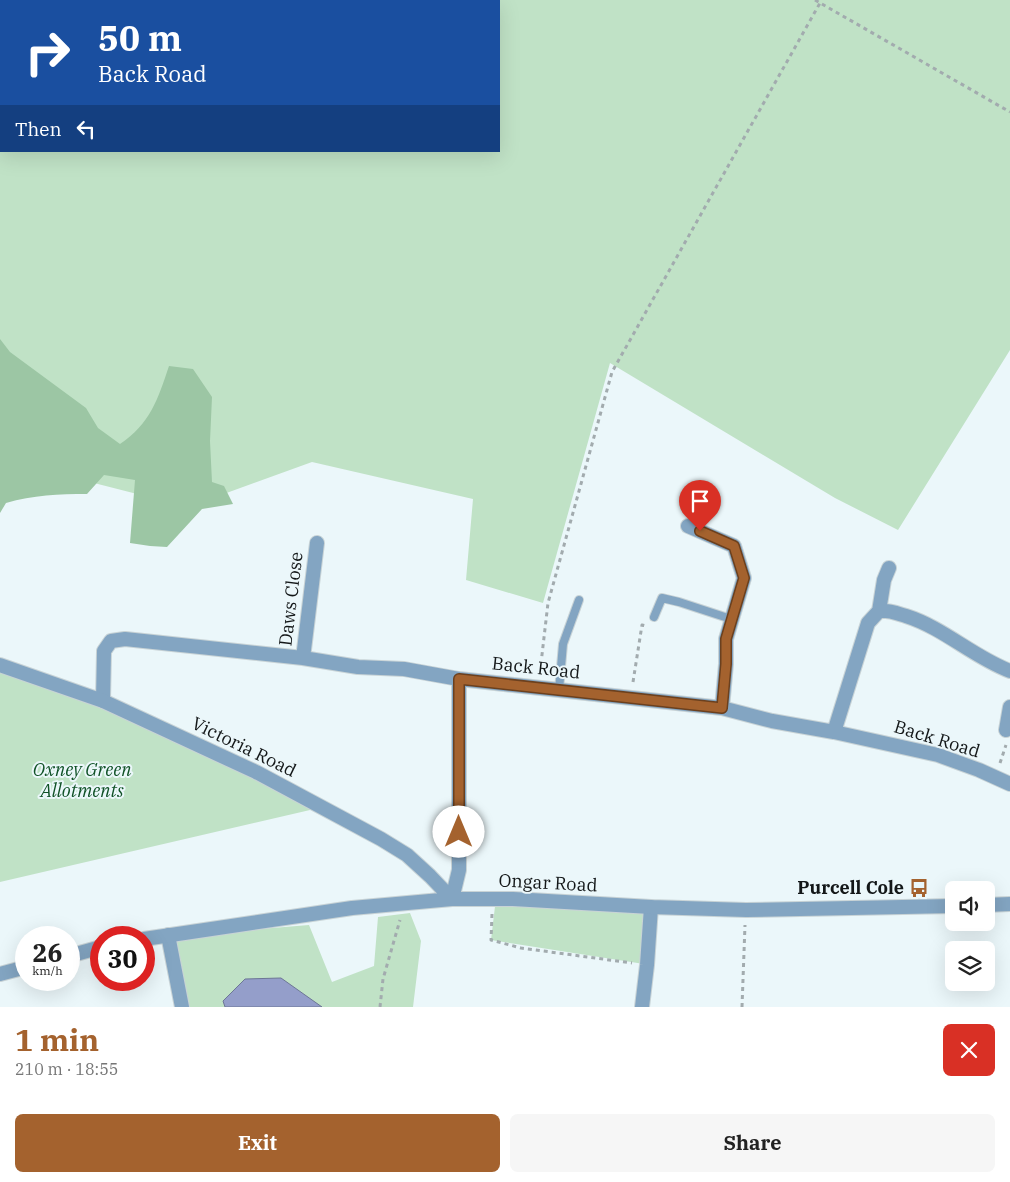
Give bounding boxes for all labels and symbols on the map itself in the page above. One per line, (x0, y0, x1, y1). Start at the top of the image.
pin (679, 480, 721, 531)
street label: Daws Close (273, 550, 308, 647)
street label: Back Road (491, 651, 581, 684)
street label: Victoria Road (188, 711, 300, 782)
street label: Back Road (891, 715, 983, 763)
park label: Oxney Green Allotments (33, 758, 132, 802)
position arrow (432, 805, 484, 857)
street label: Ongar Road (498, 868, 598, 897)
place label: Purcell Cole (797, 876, 904, 899)
bus stop icon: Purcell Cole (908, 877, 930, 899)
speed limit sign: 30 (90, 926, 155, 991)

